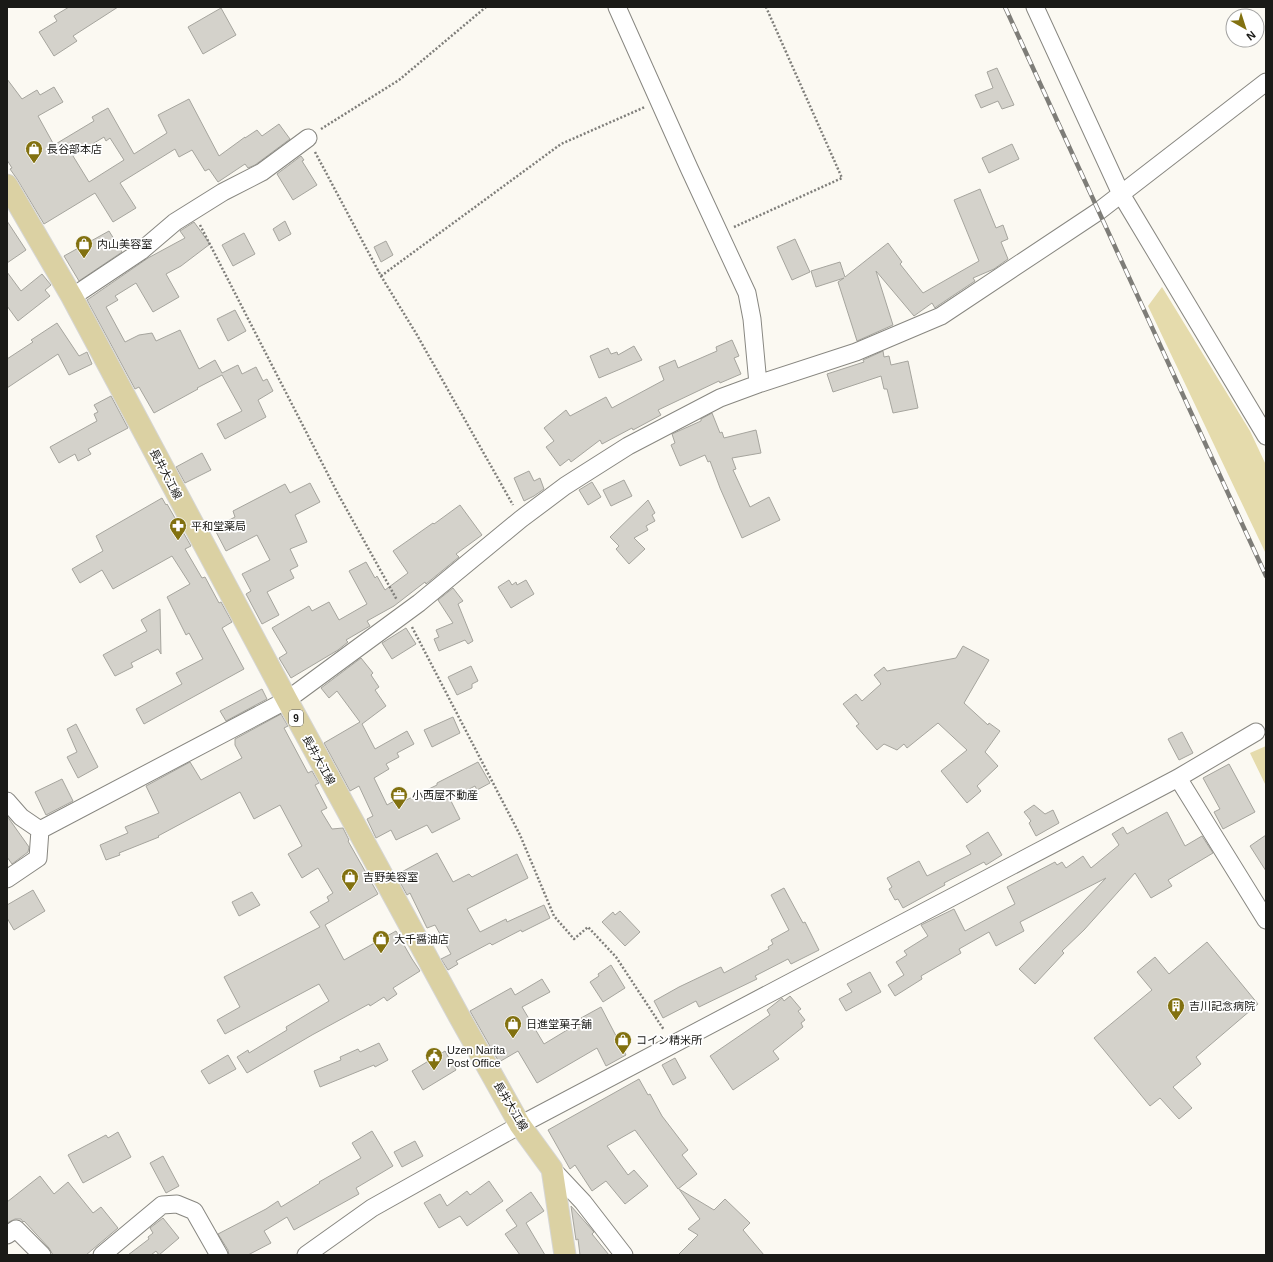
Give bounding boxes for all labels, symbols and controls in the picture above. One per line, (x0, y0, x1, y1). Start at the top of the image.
north arrow (1225, 8, 1265, 48)
text: N (1244, 29, 1258, 43)
shop icon: 長谷部本店 (24, 139, 44, 164)
place label: 長谷部本店 (47, 143, 102, 155)
shop icon: 内山美容室 (74, 234, 94, 259)
place label: 内山美容室 (97, 238, 152, 250)
street label: 長井大江線 (148, 447, 184, 501)
pharmacy icon: 平和堂薬局 (168, 516, 188, 541)
place label: 平和堂薬局 (191, 520, 246, 532)
road number: 9 (289, 710, 303, 726)
street label: 長井大江線 (300, 733, 338, 787)
office icon: 小西屋不動産 (389, 785, 409, 810)
place label: 小西屋不動産 (412, 789, 478, 801)
shop icon: 吉野美容室 (340, 867, 360, 892)
place label: 吉野美容室 (363, 871, 418, 883)
shop icon: 大千醤油店 (371, 929, 391, 954)
place label: 大千醤油店 (394, 933, 449, 945)
building icon: 吉川記念病院 (1166, 996, 1186, 1021)
place label: 吉川記念病院 (1189, 1000, 1255, 1012)
shop icon: 日進堂菓子舗 (503, 1014, 523, 1039)
place label: 日進堂菓子舗 (526, 1018, 592, 1030)
shop icon: コイン精米所 (613, 1030, 633, 1055)
place label: コイン精米所 (636, 1034, 703, 1046)
place label: Uzen Narita Post Office (447, 1044, 506, 1069)
public building icon: Uzen Narita Post Office (424, 1046, 444, 1071)
street label: 長井大江線 (492, 1079, 530, 1133)

